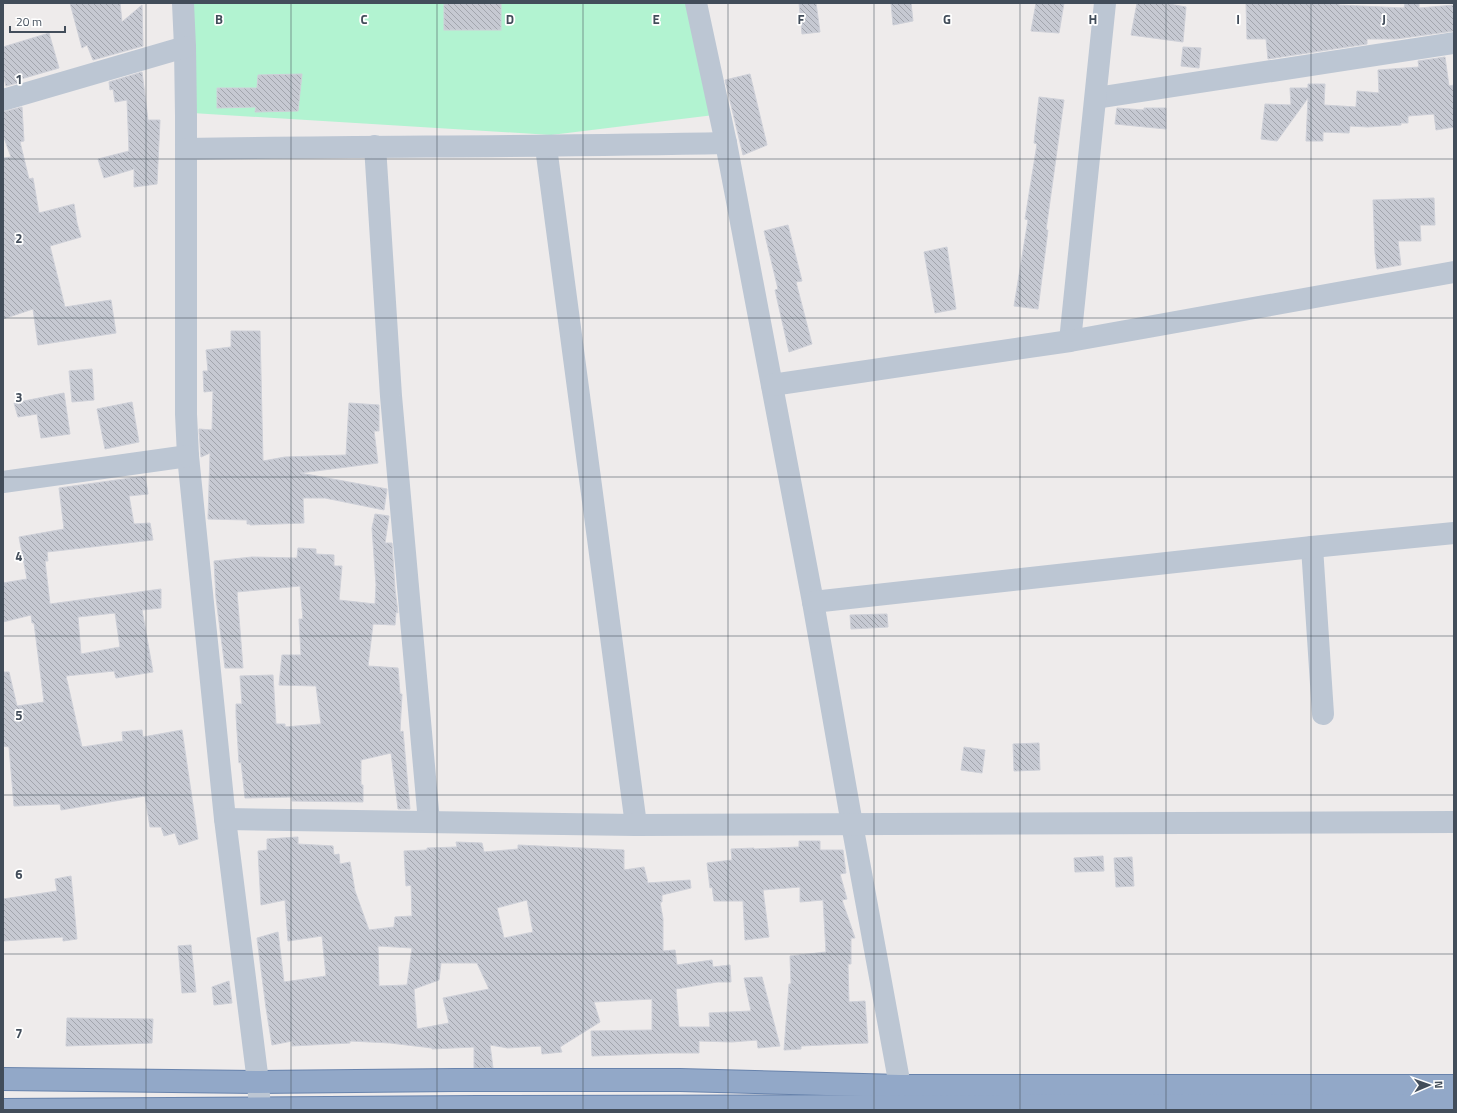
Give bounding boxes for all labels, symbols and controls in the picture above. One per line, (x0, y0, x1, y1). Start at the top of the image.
scale bar (10, 8, 65, 34)
text: B (215, 9, 223, 29)
text: C (360, 9, 368, 29)
text: D (506, 9, 514, 29)
text: E (652, 9, 660, 29)
text: F (798, 9, 805, 29)
text: G (943, 9, 951, 29)
text: H (1089, 9, 1097, 29)
text: I (1236, 9, 1240, 29)
text: J (1382, 9, 1386, 29)
text: 20 m (16, 12, 42, 31)
text: 1 (15, 69, 23, 89)
text: 2 (15, 228, 23, 248)
text: 3 (15, 387, 23, 407)
text: 4 (15, 546, 23, 566)
text: 5 (15, 705, 23, 725)
text: 6 (15, 864, 23, 884)
text: 7 (15, 1023, 23, 1043)
north arrow (1409, 1065, 1449, 1105)
text: N (1431, 1081, 1447, 1089)

